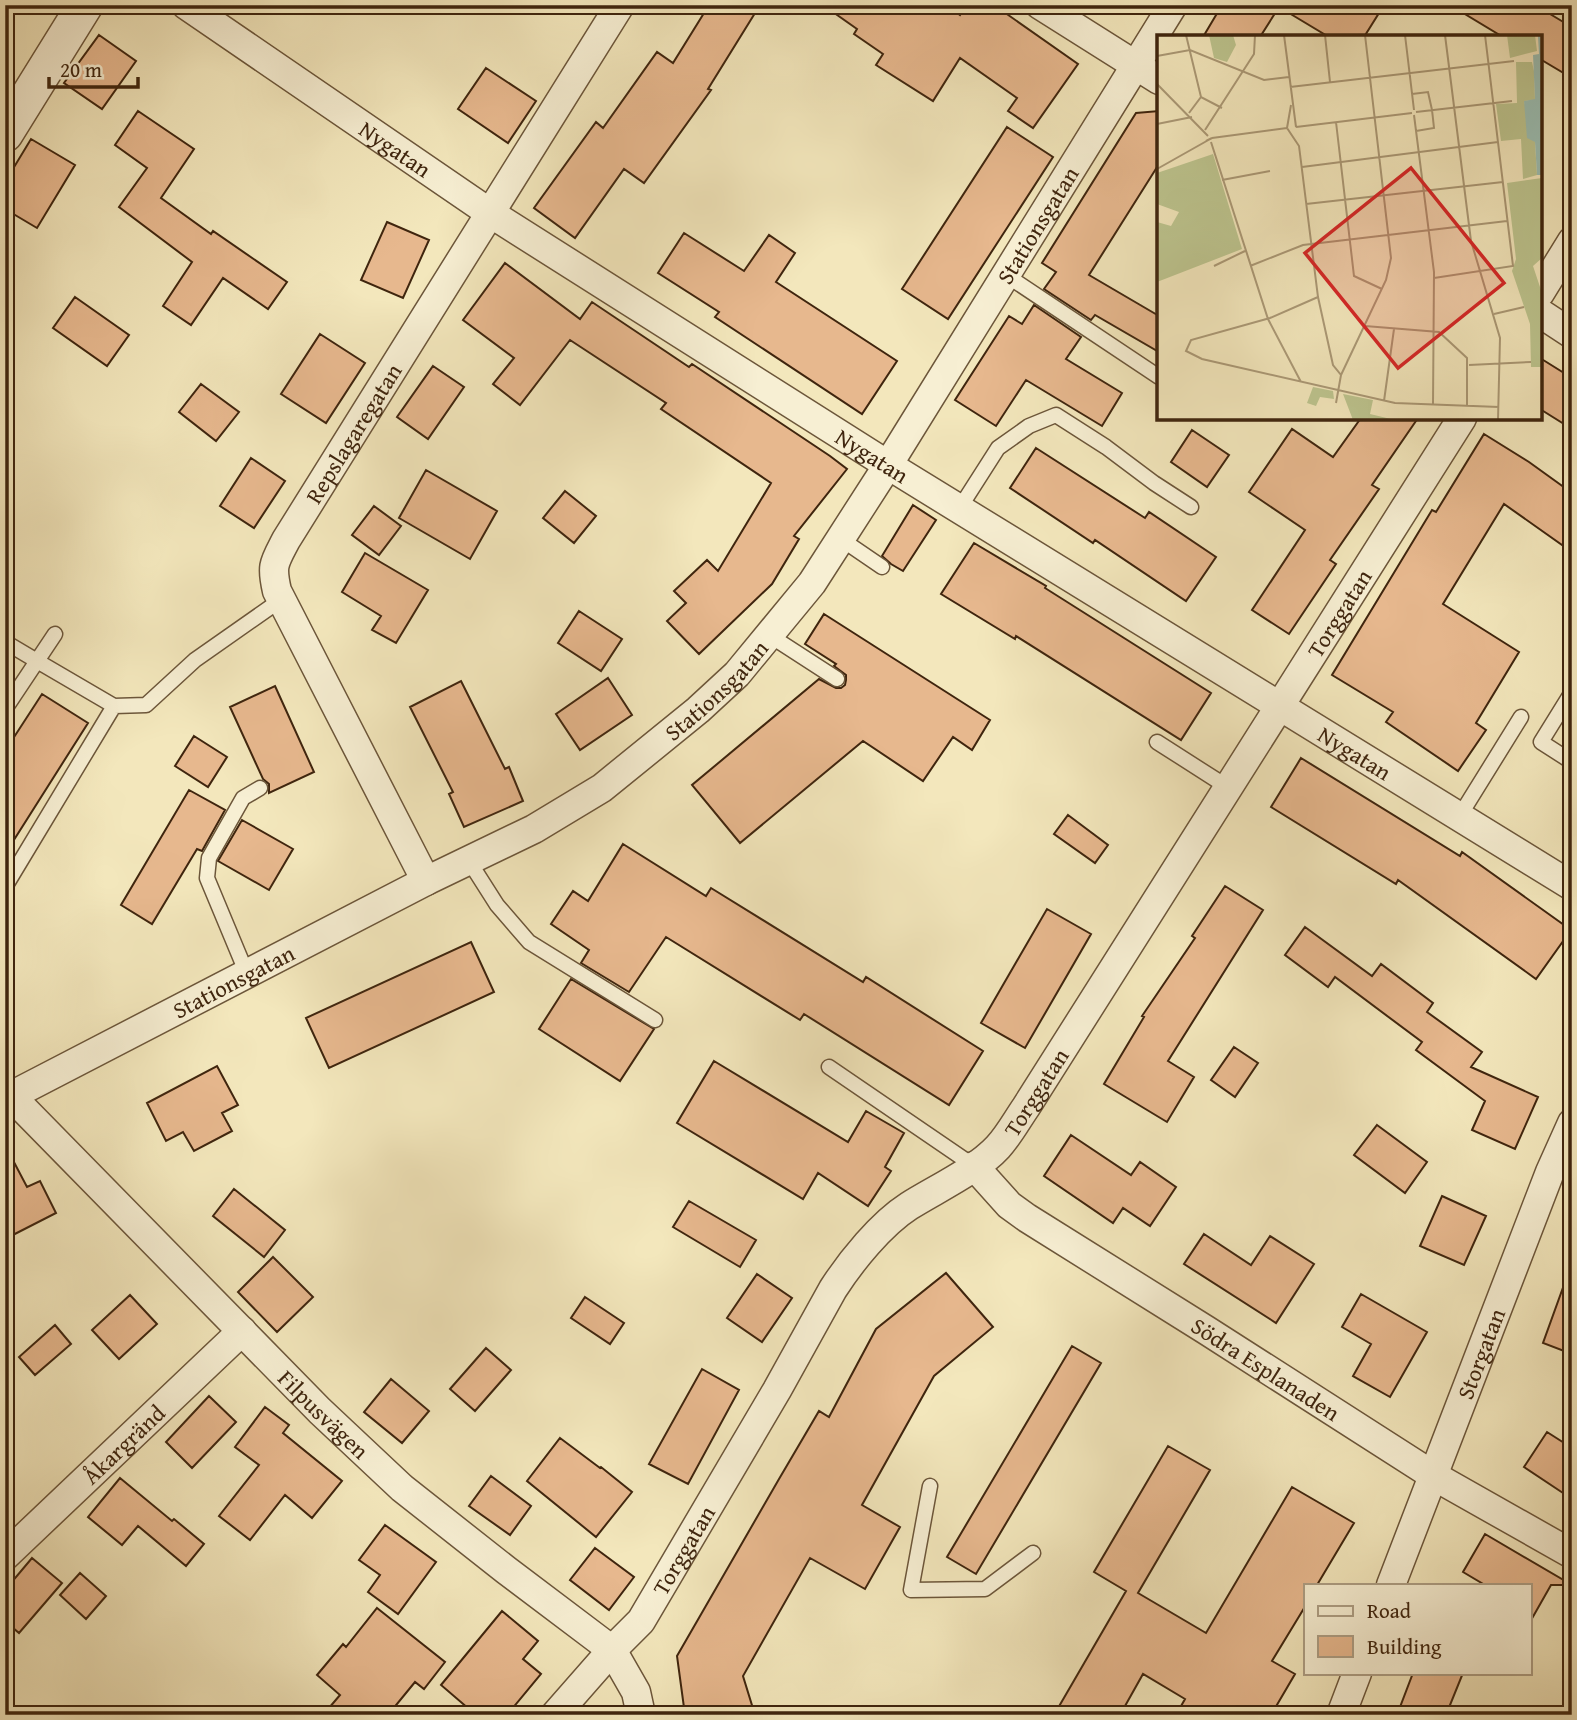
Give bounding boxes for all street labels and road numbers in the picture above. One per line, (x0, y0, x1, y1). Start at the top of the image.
street label: Nygatan (353, 112, 438, 185)
street label: Stationsgatan (988, 160, 1086, 290)
street label: Repslagaregatan (297, 357, 409, 509)
street label: Nygatan (829, 420, 915, 491)
street label: Torggatan (1298, 562, 1379, 663)
street label: Stationsgatan (657, 632, 775, 748)
street label: Nygatan (1312, 717, 1398, 788)
street label: Stationsgatan (167, 936, 300, 1026)
street label: Torggatan (995, 1041, 1076, 1143)
street label: Storgatan (1448, 1303, 1513, 1404)
street label: Södra Esplanaden (1185, 1308, 1347, 1428)
street label: Filpusvägen (271, 1362, 377, 1466)
street label: Åkargränd (74, 1396, 172, 1491)
street label: Torggatan (644, 1499, 722, 1601)

